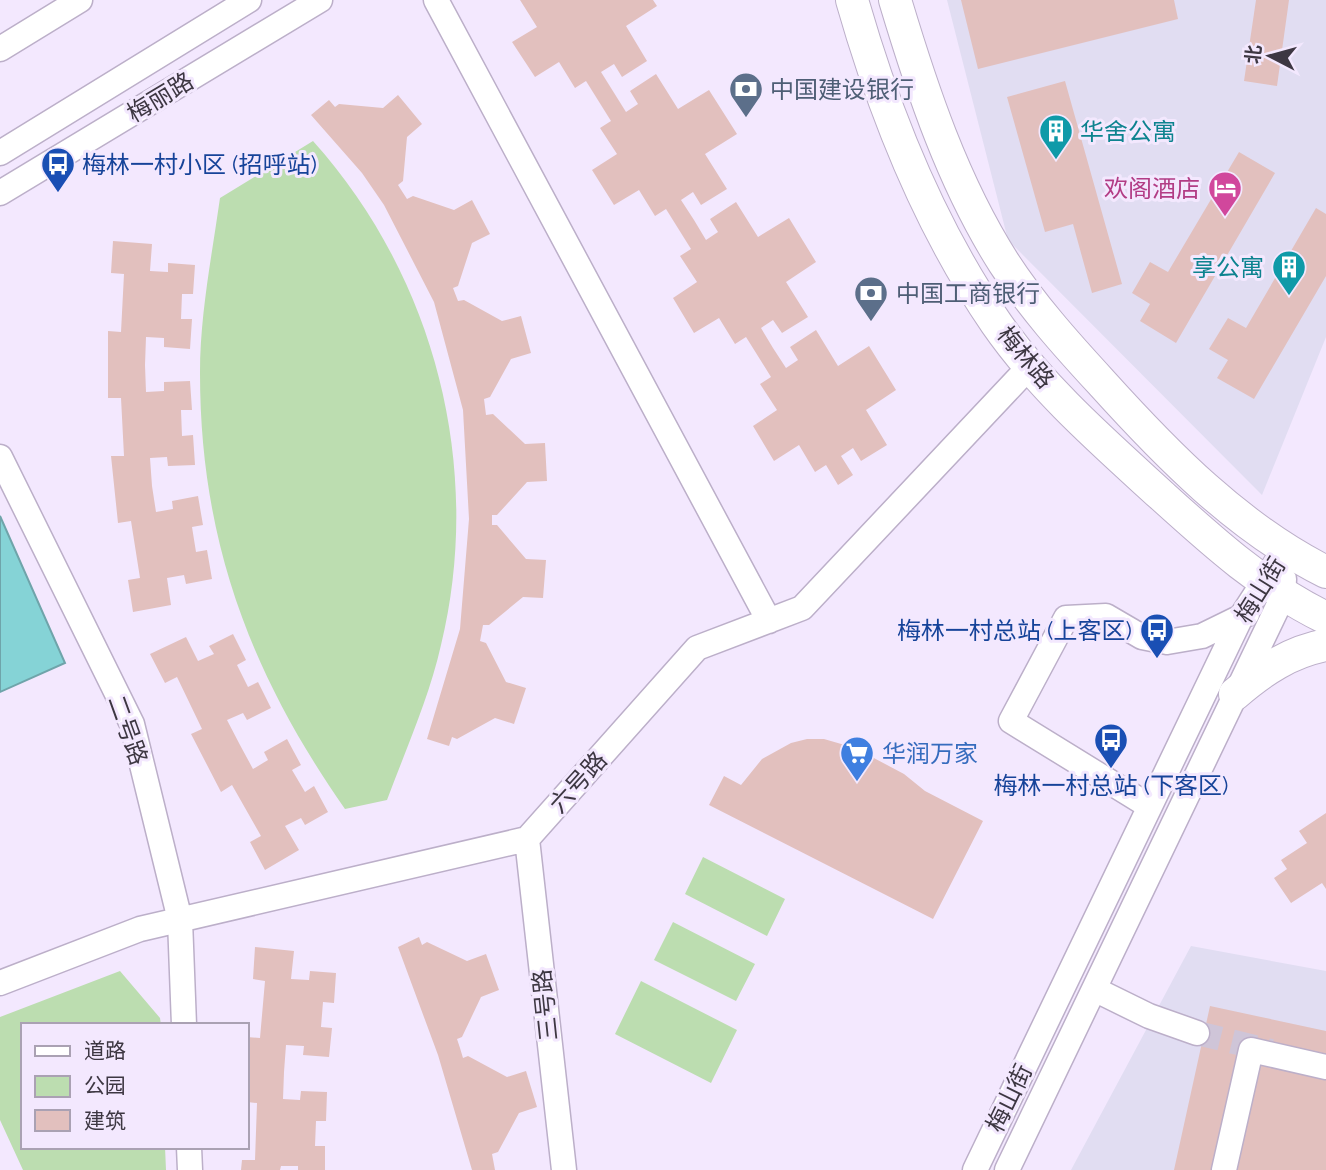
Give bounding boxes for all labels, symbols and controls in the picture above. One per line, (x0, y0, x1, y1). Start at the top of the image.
north arrow (1235, 21, 1305, 91)
text: 北 (1241, 44, 1265, 65)
street label: 梅丽路 (122, 66, 198, 128)
bank icon: 中国建设银行 (727, 70, 765, 119)
place label: 中国建设银行 (770, 75, 914, 104)
building icon: 华舍公寓 (1037, 112, 1075, 161)
place label: 华舍公寓 (1080, 117, 1176, 146)
bus stop icon: 梅林一村小区 (招呼站) (39, 145, 77, 194)
place label: 梅林一村小区 (招呼站) (82, 150, 317, 179)
hotel icon: 欢阁酒店 (1206, 169, 1244, 218)
place label: 欢阁酒店 (1104, 174, 1200, 203)
building icon: 享公寓 (1270, 248, 1308, 297)
place label: 享公寓 (1192, 253, 1264, 282)
bank icon: 中国工商银行 (852, 274, 890, 323)
place label: 中国工商银行 (896, 279, 1040, 308)
street label: 梅林路 (992, 320, 1060, 394)
street label: 梅山街 (1229, 552, 1291, 628)
bus stop icon: 梅林一村总站 (上客区) (1138, 611, 1176, 660)
place label: 梅林一村总站 (上客区) (897, 616, 1132, 645)
street label: 二号路 (102, 691, 154, 769)
bus stop icon: 梅林一村总站 (下客区) (1092, 721, 1130, 770)
supermarket icon: 华润万家 (838, 734, 876, 783)
place label: 华润万家 (882, 739, 978, 768)
street label: 六号路 (543, 746, 613, 818)
place label: 梅林一村总站 (下客区) (993, 771, 1229, 800)
street label: 三号路 (527, 968, 563, 1042)
legend (21, 1023, 248, 1149)
text: 道路 (84, 1038, 126, 1063)
street label: 梅山街 (980, 1059, 1038, 1137)
text: 公园 (84, 1073, 126, 1098)
text: 建筑 (84, 1108, 126, 1133)

